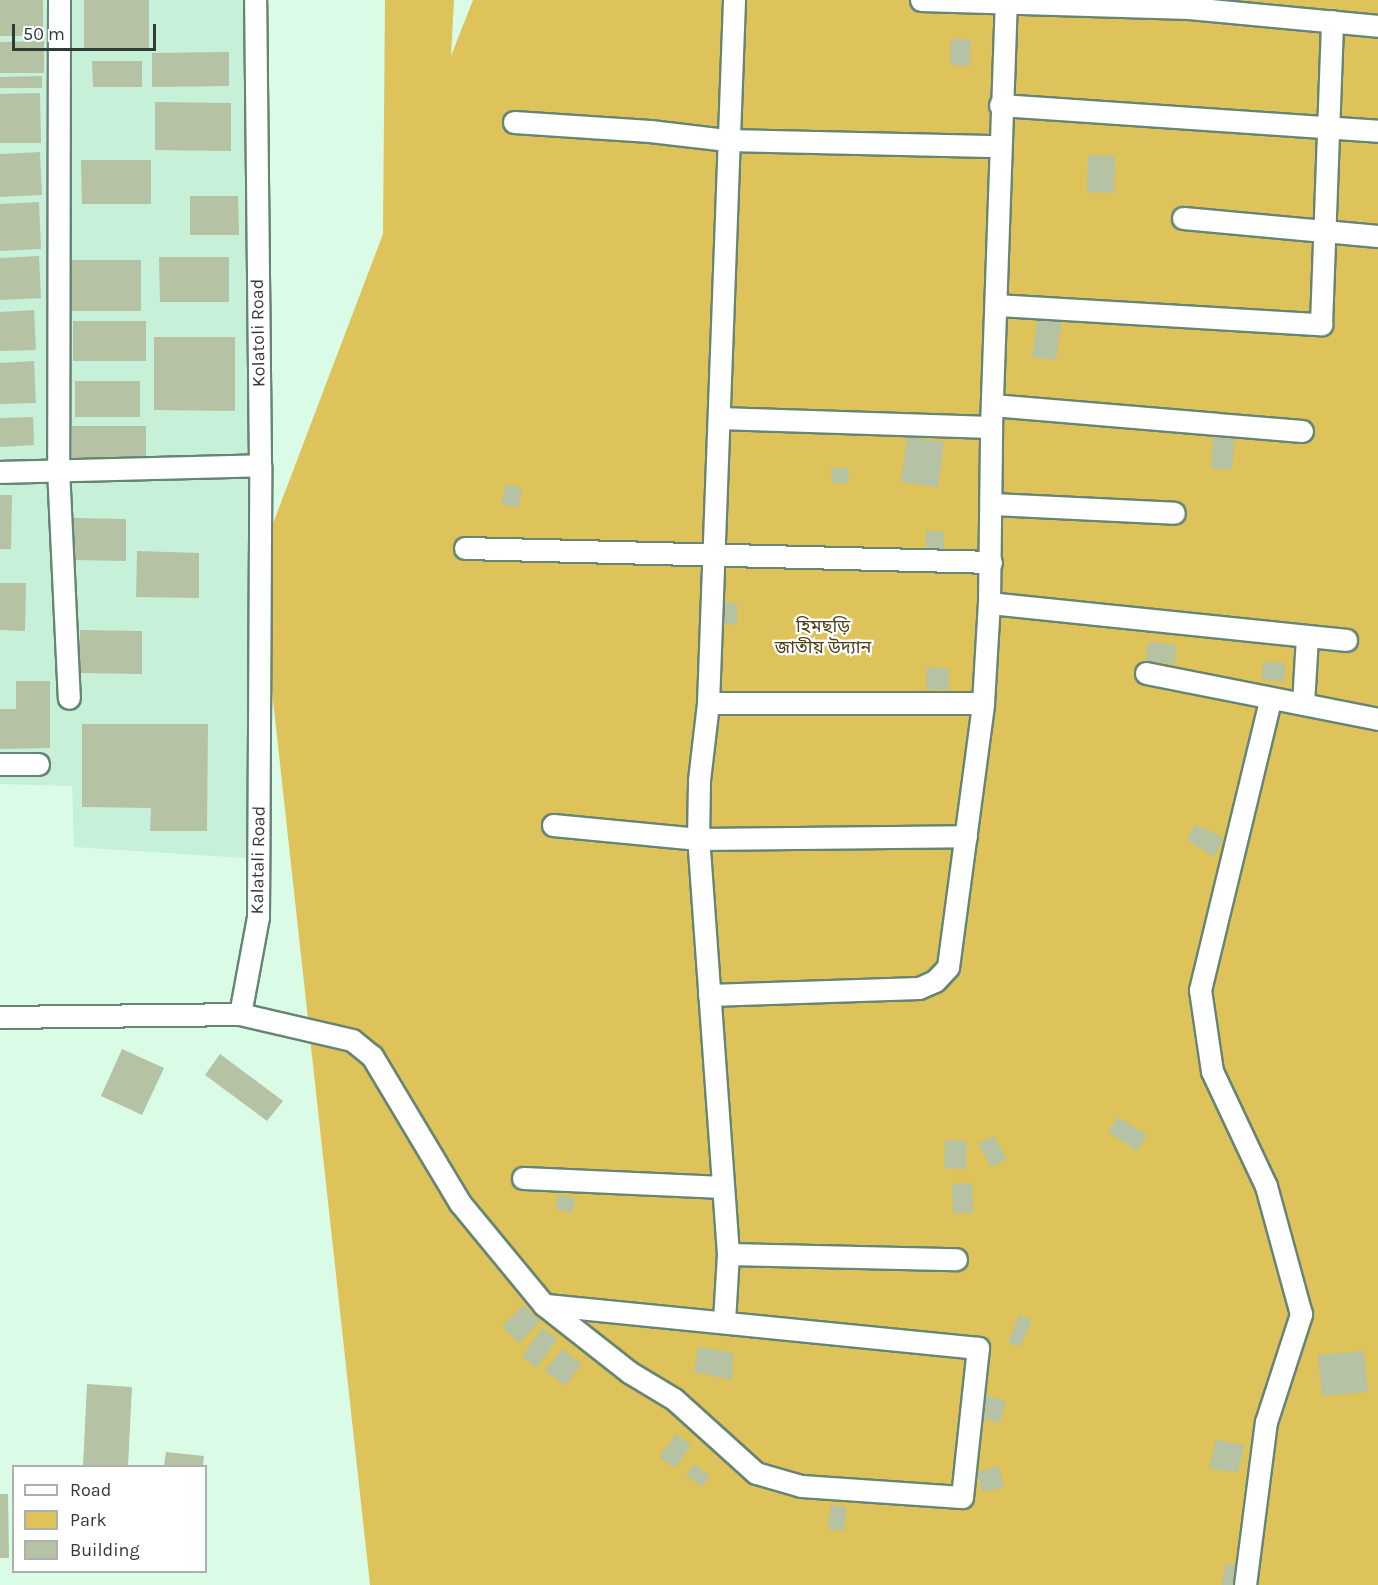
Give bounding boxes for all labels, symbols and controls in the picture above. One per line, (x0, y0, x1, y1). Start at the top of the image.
scale bar (15, 12, 159, 50)
text: 50 m (23, 23, 65, 45)
street label: Kolatoli Road (246, 279, 270, 387)
park label: হিমছড়ি জাতীয় উদ্যান (775, 616, 871, 658)
street label: Kalatali Road (246, 806, 270, 914)
legend (12, 1465, 207, 1573)
text: Road (70, 1479, 111, 1501)
text: Park (70, 1509, 107, 1531)
text: Building (70, 1539, 140, 1561)

